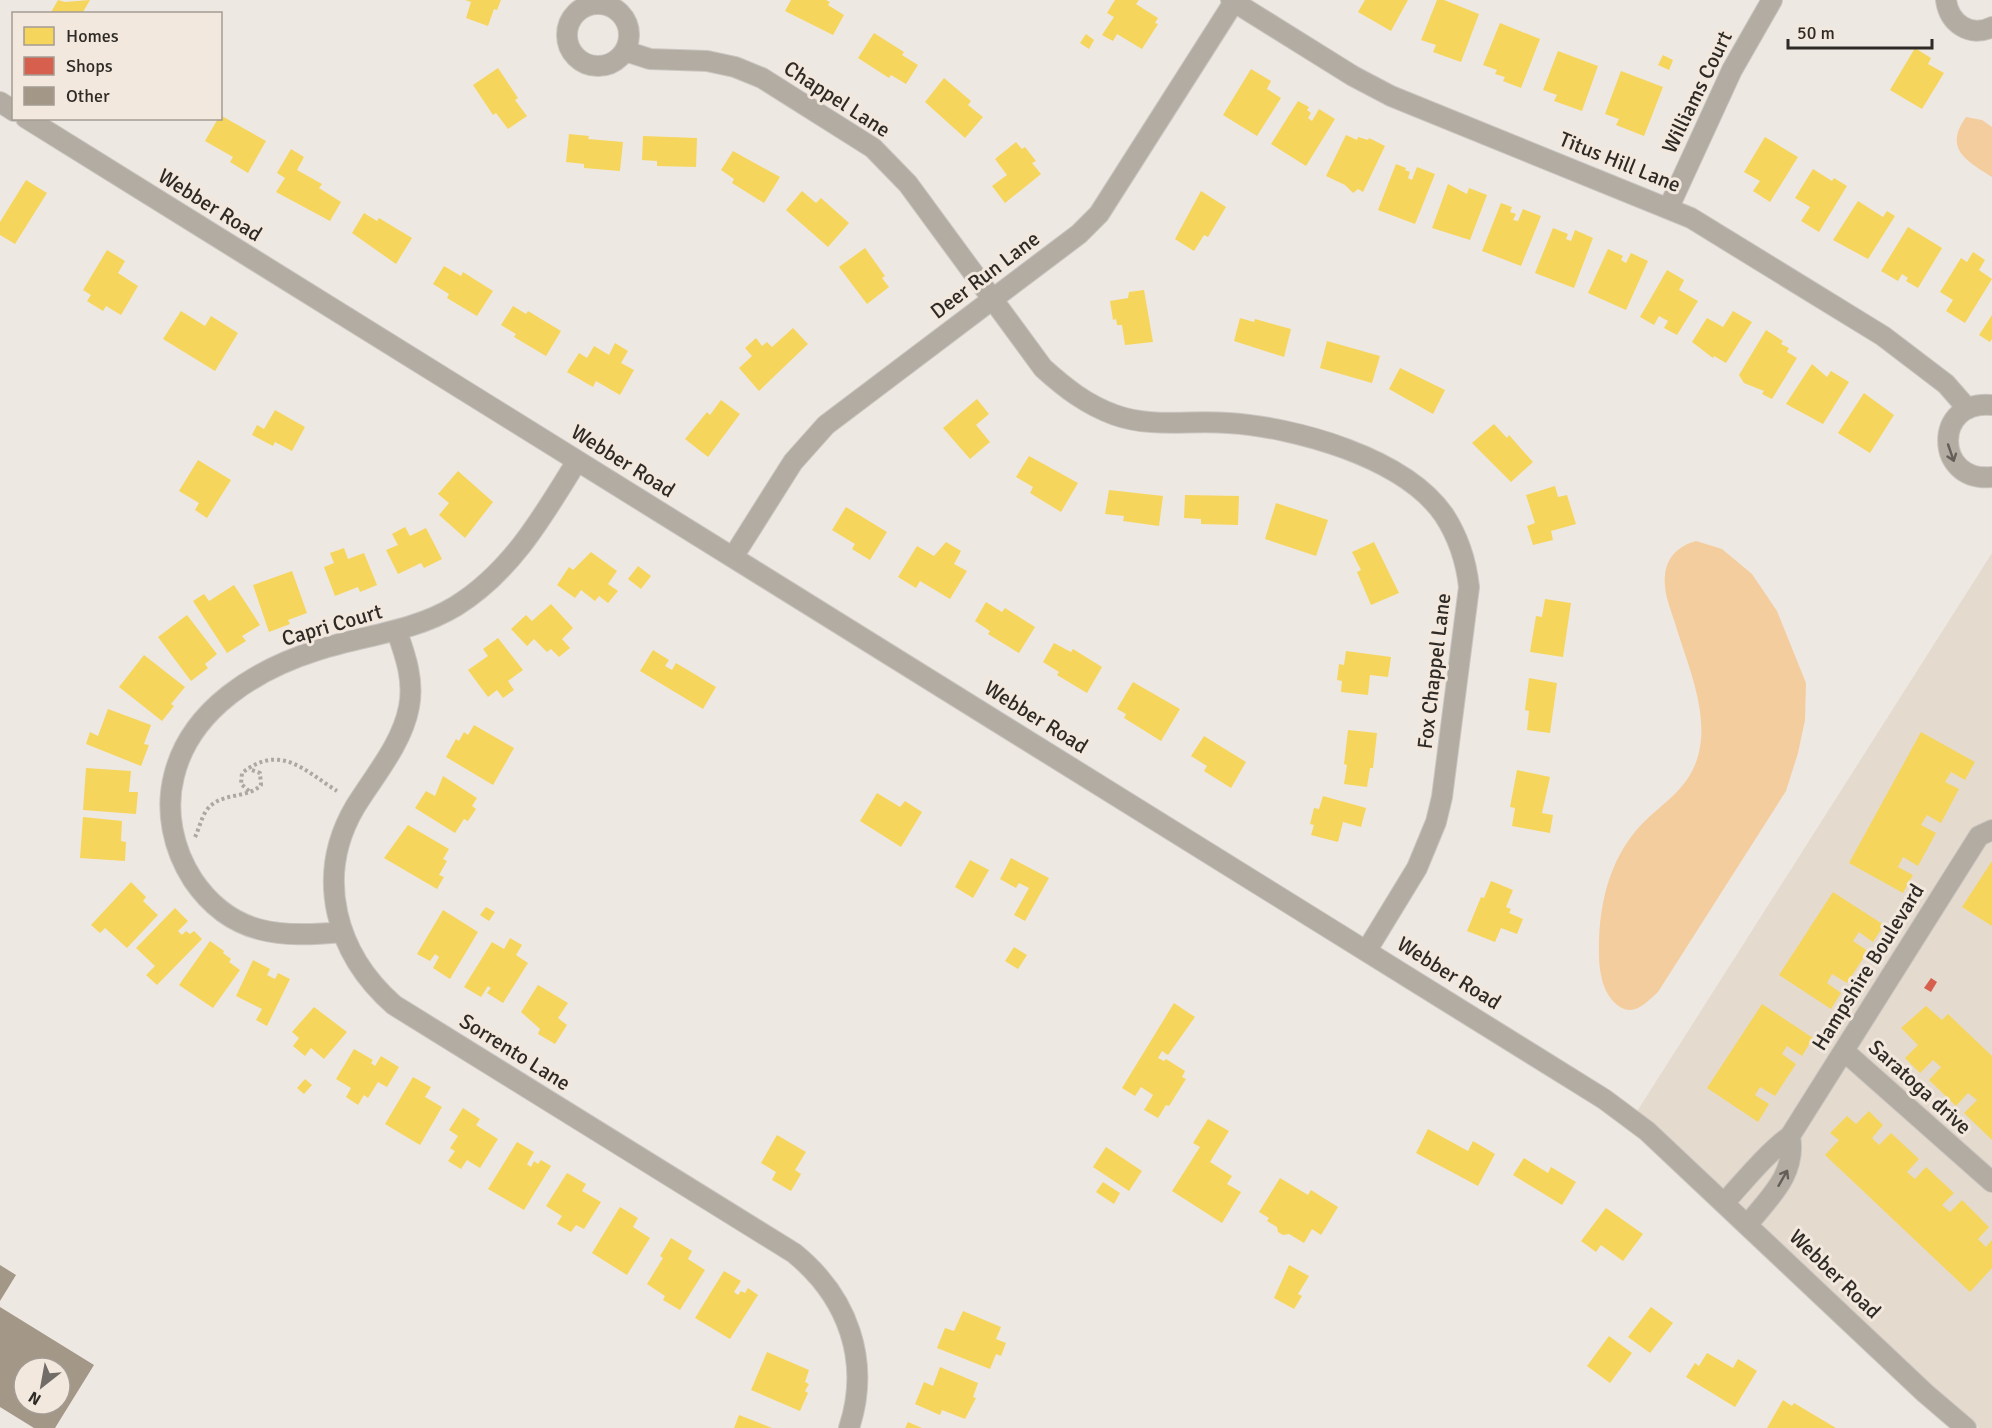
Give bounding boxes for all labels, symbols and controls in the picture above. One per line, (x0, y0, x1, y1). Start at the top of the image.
legend (12, 12, 222, 120)
scale bar (1788, 12, 1932, 50)
text: 50 m (1797, 22, 1835, 44)
text: Homes (66, 25, 119, 47)
street label: Williams Court (1656, 27, 1738, 157)
text: Shops (66, 55, 113, 77)
street label: Chappel Lane (779, 55, 895, 143)
text: Other (66, 85, 110, 107)
street label: Titus Hill Lane (1556, 126, 1684, 198)
street label: Webber Road (153, 163, 267, 247)
street label: Deer Run Lane (925, 225, 1045, 325)
street label: Webber Road (566, 419, 680, 503)
one-way arrow (1946, 443, 1957, 462)
street label: Fox Chappel Lane (1412, 592, 1456, 750)
street label: Capri Court (279, 598, 385, 652)
street label: Webber Road (979, 675, 1093, 759)
street label: Hampshire Boulevard (1806, 879, 1930, 1055)
street label: Webber Road (1392, 931, 1506, 1015)
street label: Sorrento Lane (455, 1008, 575, 1096)
street label: Saratoga drive (1863, 1034, 1977, 1140)
one-way arrow (1778, 1170, 1790, 1187)
street label: Webber Road (1784, 1224, 1886, 1324)
north arrow (12, 1356, 72, 1416)
text: N (25, 1387, 45, 1409)

